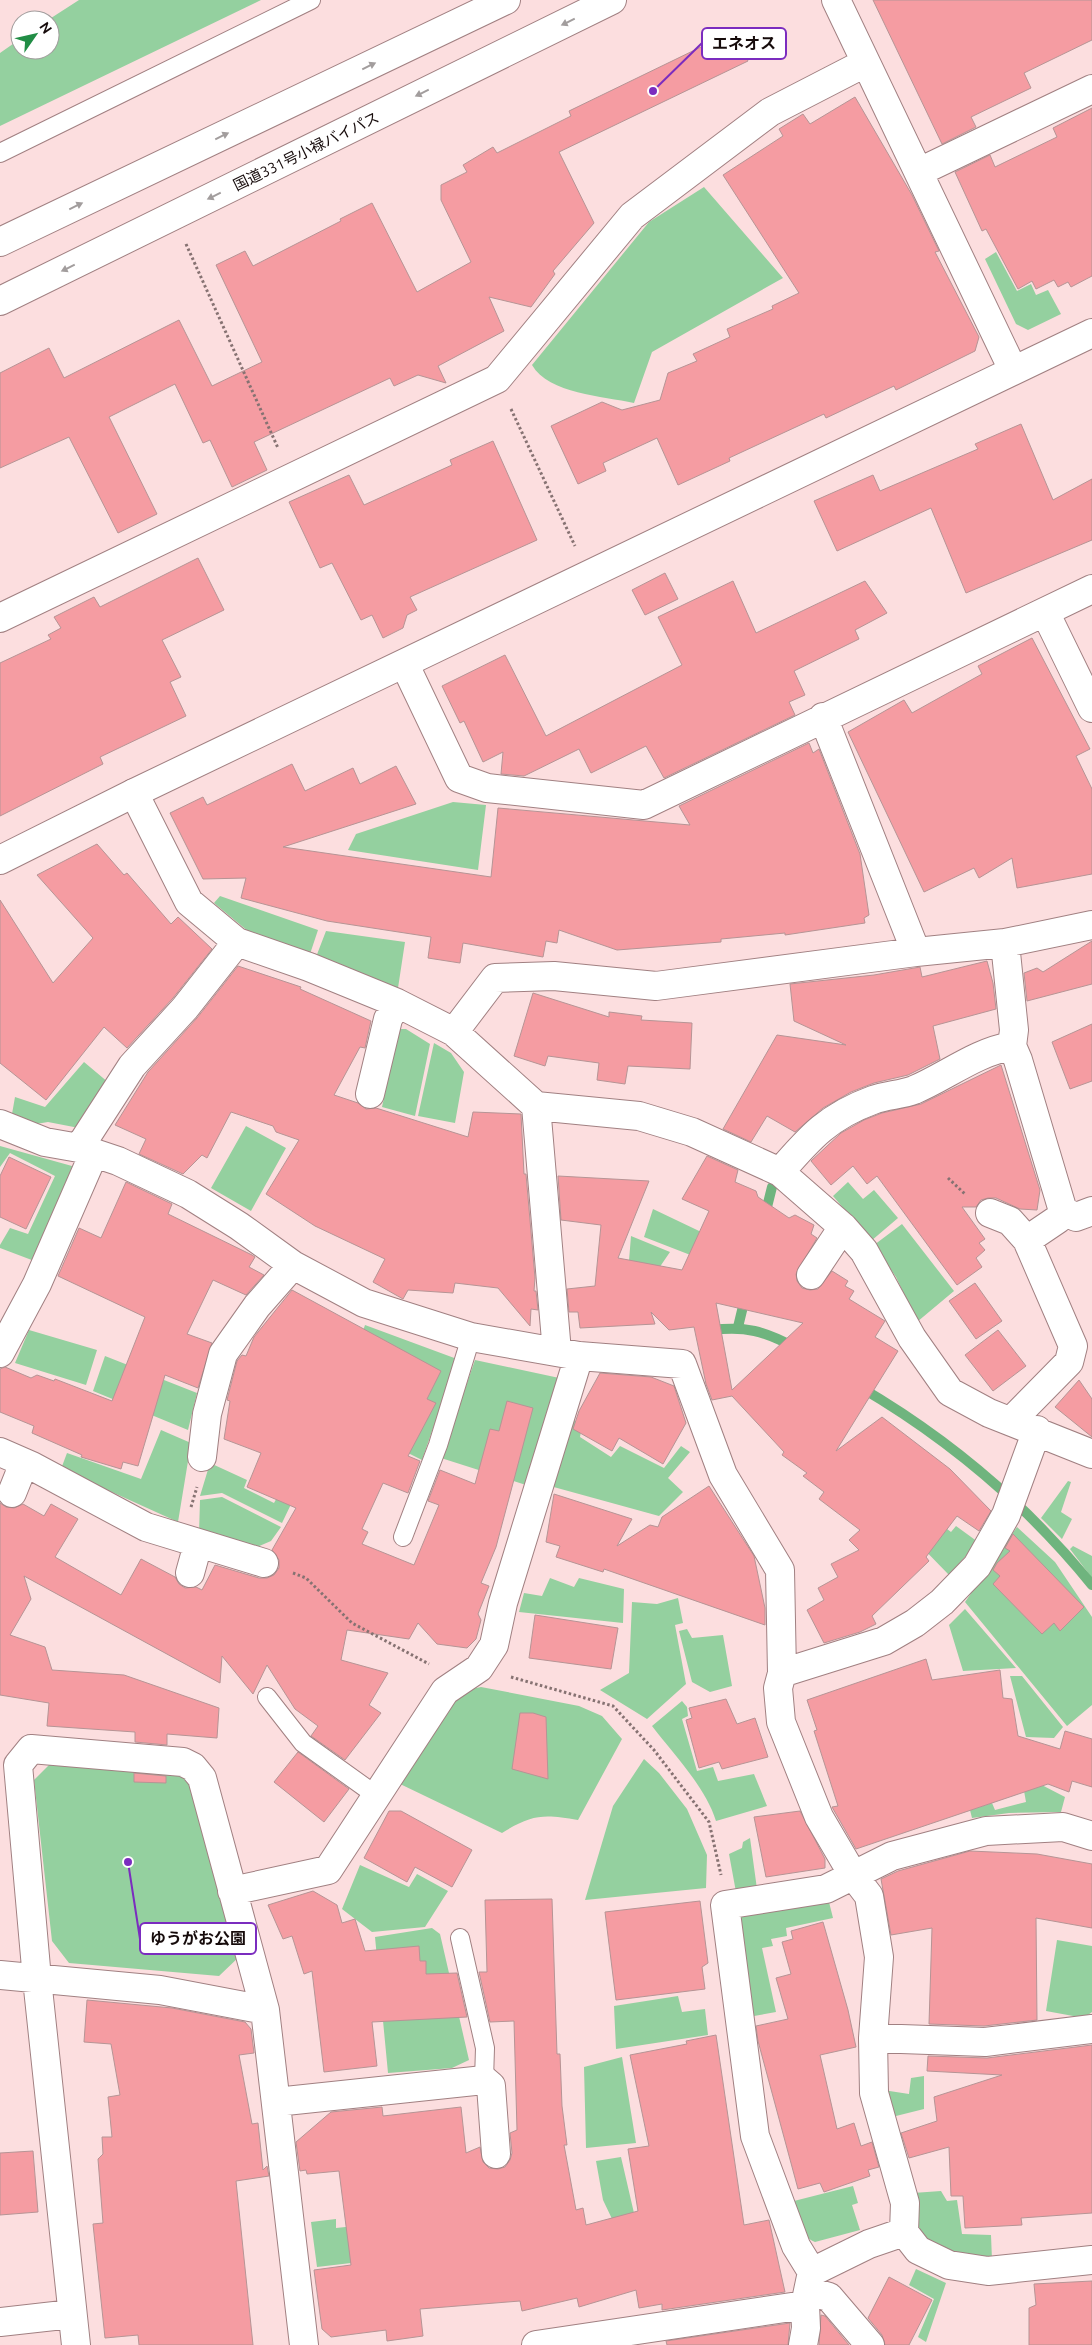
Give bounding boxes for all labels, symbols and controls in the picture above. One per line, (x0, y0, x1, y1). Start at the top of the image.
north arrow (10, 10, 60, 60)
one-way arrow (561, 18, 575, 26)
text: N (36, 19, 55, 37)
callout: エネオス (702, 28, 786, 59)
text: エネオス (712, 34, 776, 52)
one-way arrow (361, 62, 376, 70)
one-way arrow (415, 89, 430, 98)
street label: 国道331号小禄バイパス (230, 108, 382, 194)
one-way arrow (215, 132, 229, 140)
one-way arrow (207, 192, 221, 200)
one-way arrow (68, 202, 83, 210)
one-way arrow (61, 264, 75, 272)
callout: ゆうがお公園 (140, 1923, 256, 1954)
text: ゆうがお公園 (150, 1929, 246, 1947)

